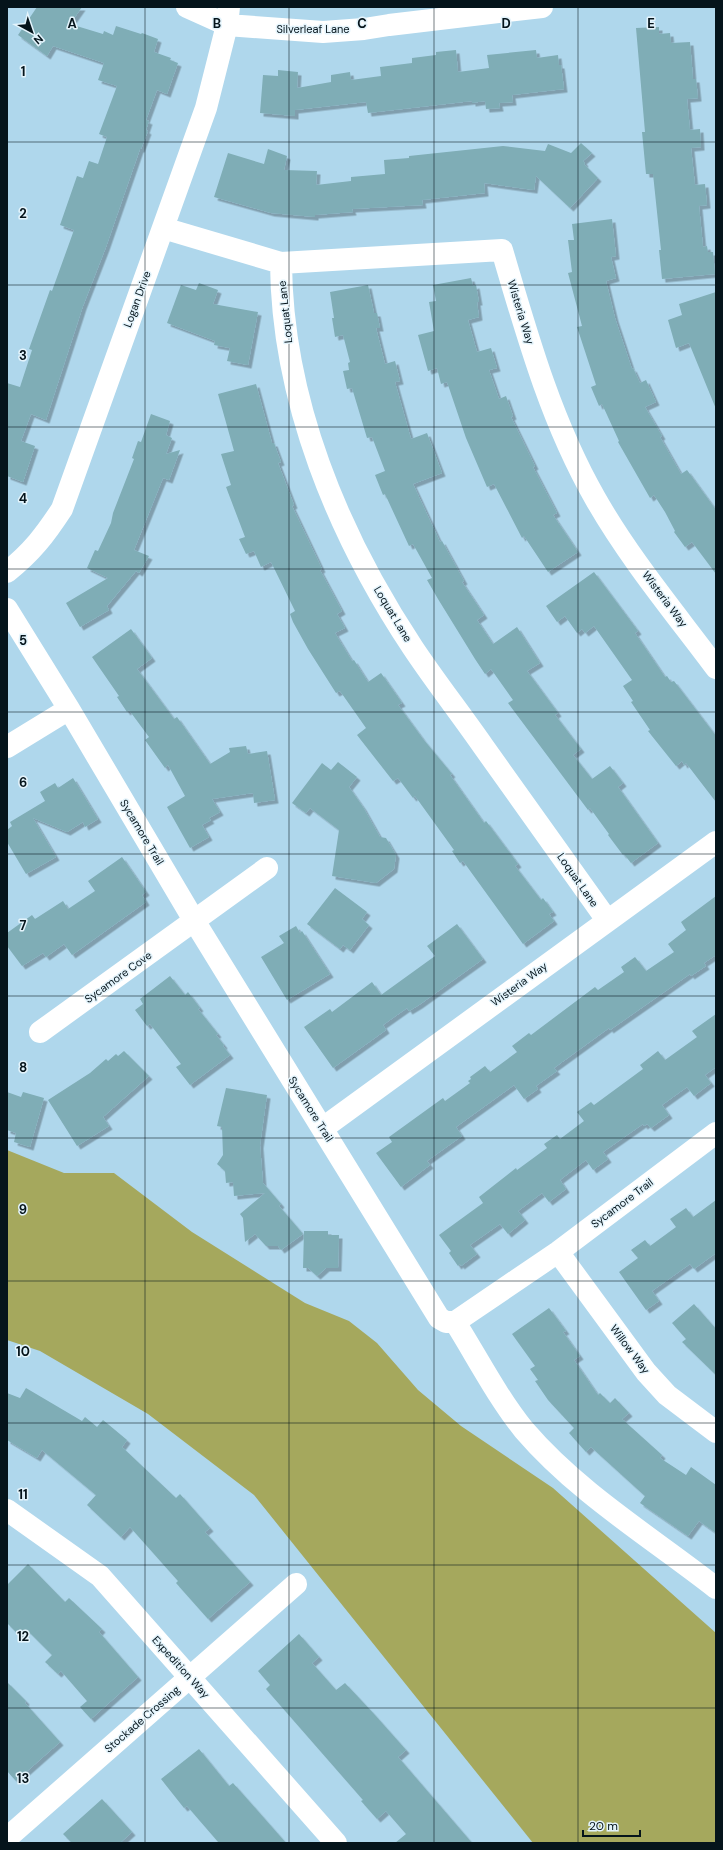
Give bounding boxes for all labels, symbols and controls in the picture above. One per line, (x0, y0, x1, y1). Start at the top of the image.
north arrow (12, 12, 52, 52)
text: A (67, 15, 77, 32)
text: B (213, 15, 221, 32)
text: C (357, 15, 367, 32)
text: D (501, 15, 511, 32)
text: E (647, 15, 655, 32)
street label: Silverleaf Lane (276, 22, 350, 36)
text: N (31, 32, 46, 48)
text: 1 (21, 63, 25, 80)
text: 2 (19, 205, 27, 222)
street label: Logan Drive (120, 269, 154, 329)
street label: Wisteria Way (505, 278, 537, 346)
street label: Loquat Lane (275, 280, 295, 344)
text: 3 (19, 347, 27, 364)
text: 4 (19, 490, 27, 507)
street label: Wisteria Way (639, 568, 691, 630)
street label: Loquat Lane (371, 584, 415, 644)
text: 5 (19, 632, 27, 649)
text: 6 (19, 774, 27, 791)
street label: Sycamore Trail (117, 797, 167, 867)
street label: Loquat Lane (554, 850, 602, 910)
text: 7 (20, 917, 27, 934)
street label: Sycamore Cove (82, 948, 154, 1006)
street label: Wisteria Way (488, 959, 550, 1009)
text: 8 (19, 1059, 27, 1076)
street label: Sycamore Trail (285, 1074, 337, 1144)
street label: Sycamore Trail (588, 1175, 656, 1231)
text: 9 (19, 1201, 27, 1218)
street label: Willow Way (607, 1322, 653, 1376)
text: 10 (16, 1343, 30, 1360)
text: 11 (18, 1486, 28, 1503)
text: 12 (17, 1628, 29, 1645)
street label: Expedition Way (149, 1633, 213, 1701)
street label: Stockade Crossing (101, 1682, 183, 1756)
text: 13 (17, 1770, 29, 1787)
scale bar (583, 1812, 640, 1838)
text: 20 m (589, 1818, 618, 1834)

